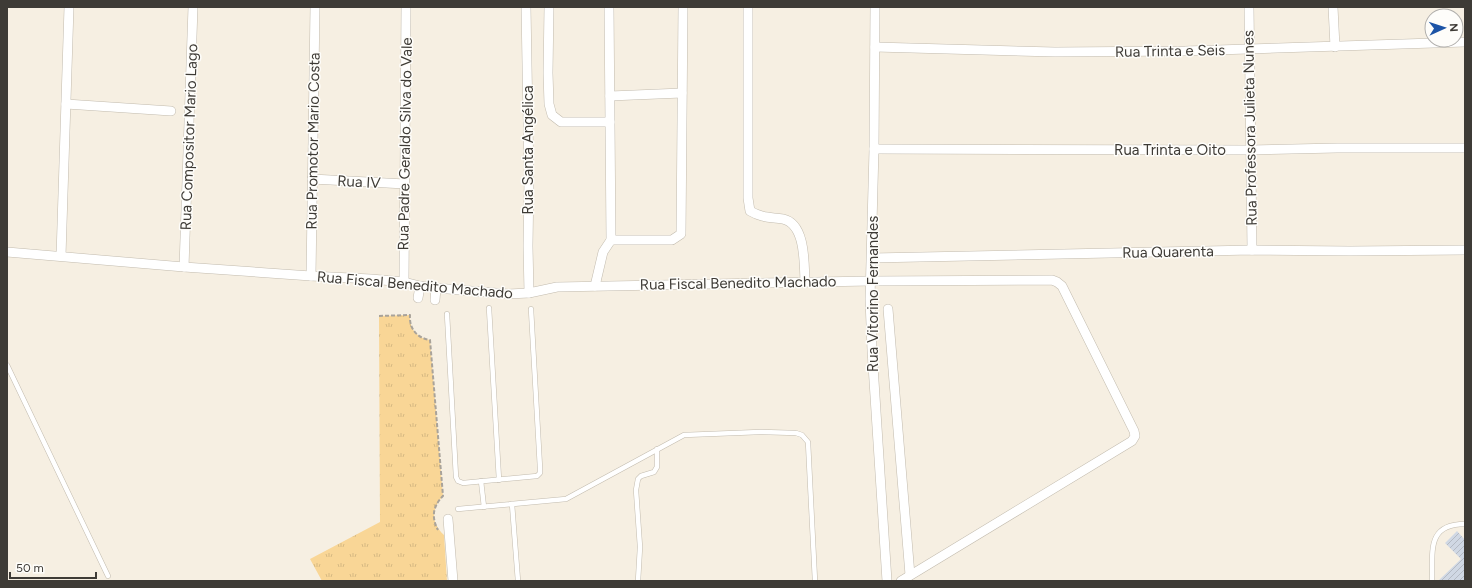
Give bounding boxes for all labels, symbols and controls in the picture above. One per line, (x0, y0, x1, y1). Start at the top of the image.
north arrow (1424, 8, 1464, 48)
text: N (1447, 23, 1460, 32)
street label: Rua Professora Julieta Nunes (1239, 30, 1261, 226)
street label: Rua Padre Geraldo Silva do Vale (394, 37, 416, 251)
street label: Rua Trinta e Seis (1115, 41, 1225, 61)
street label: Rua Compositor Mario Lago (177, 43, 201, 231)
street label: Rua Promotor Mario Costa (302, 52, 324, 230)
street label: Rua Santa Angélica (519, 85, 537, 215)
street label: Rua Trinta e Oito (1114, 141, 1226, 159)
street label: Rua IV (337, 172, 382, 192)
street label: Rua Vitorino Fernandes (864, 216, 882, 372)
street label: Rua Quarenta (1122, 242, 1214, 262)
street label: Rua Fiscal Benedito Machado (316, 267, 514, 303)
street label: Rua Fiscal Benedito Machado (640, 272, 837, 294)
scale bar (10, 554, 96, 580)
text: 50 m (16, 561, 44, 575)

